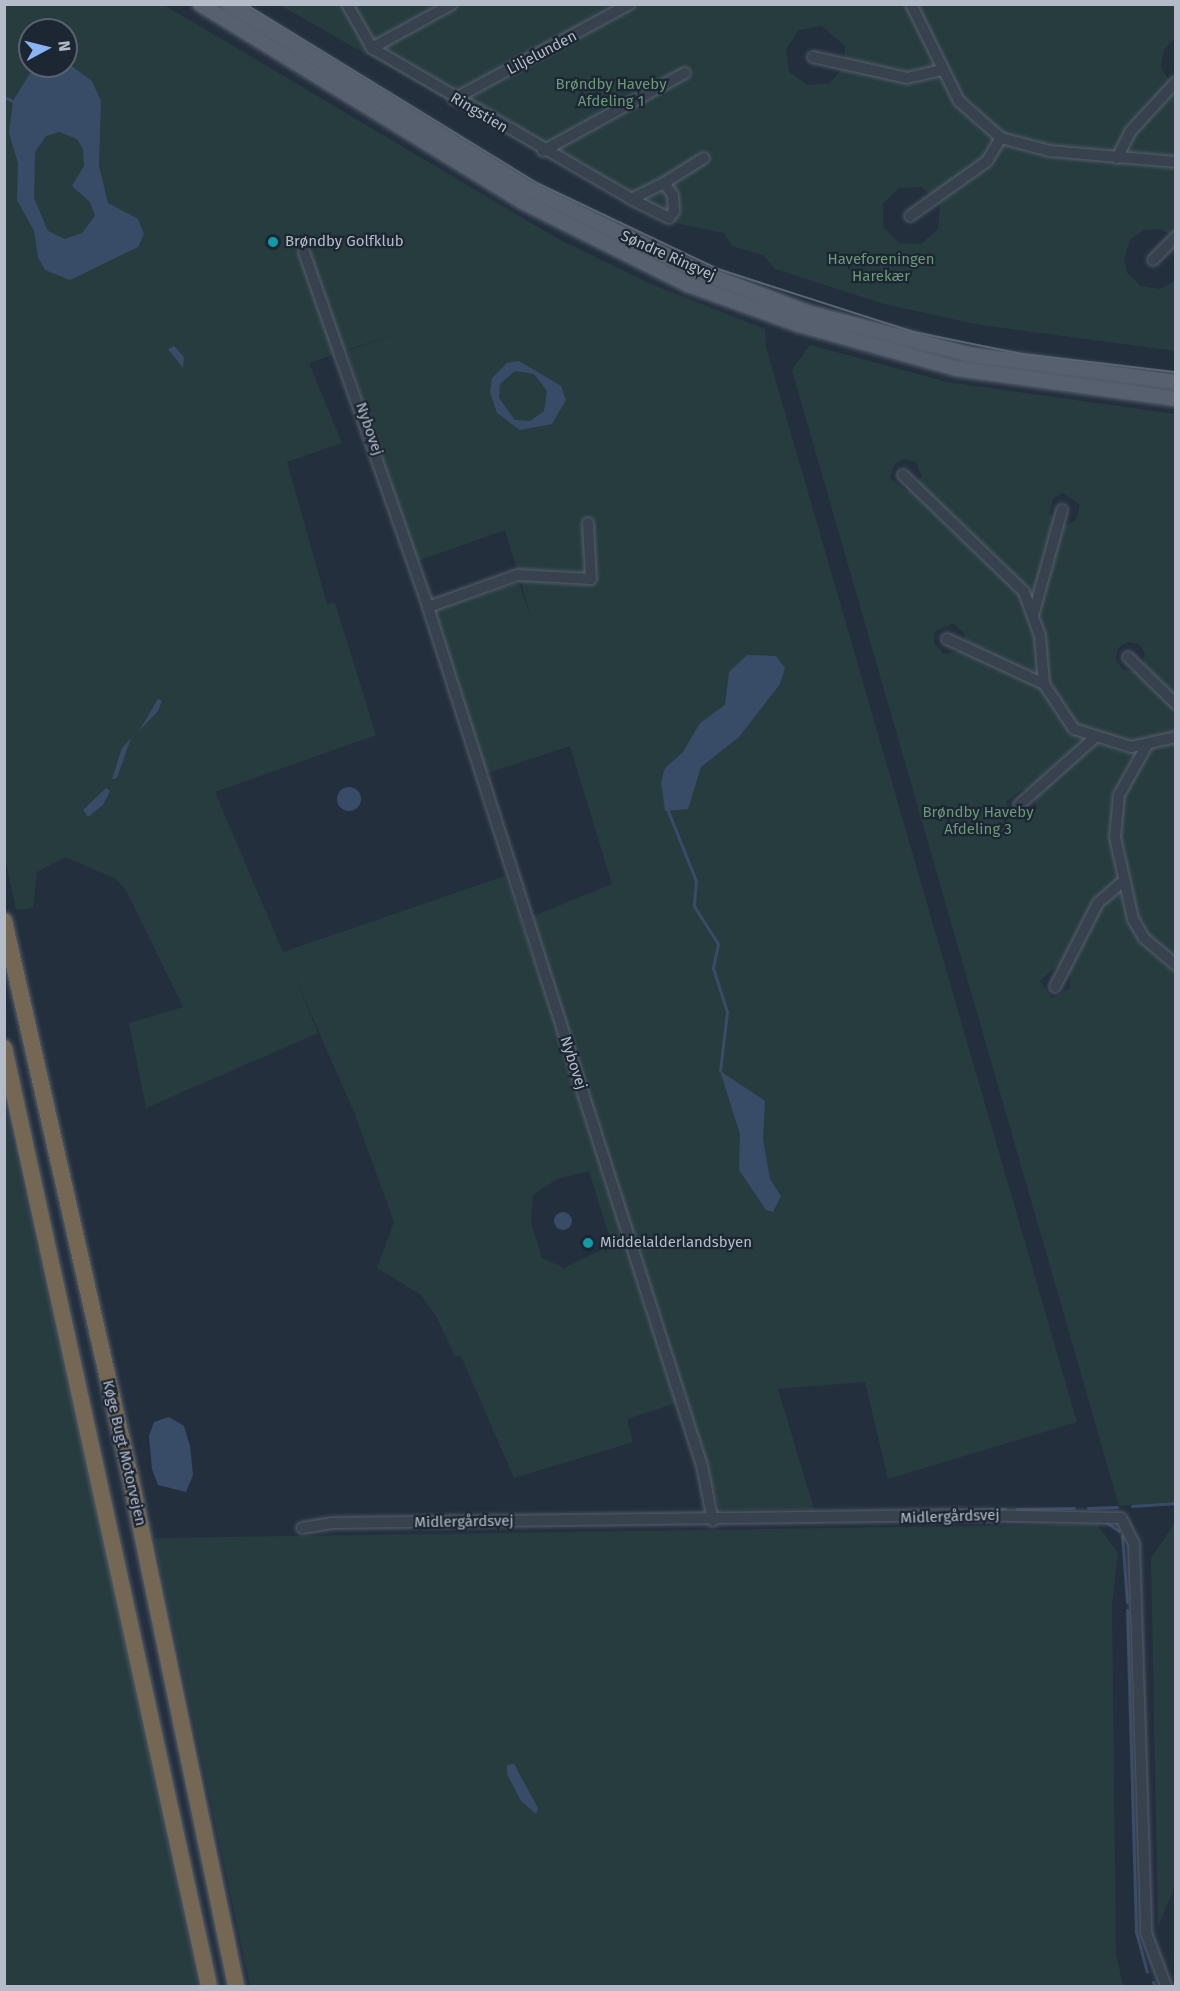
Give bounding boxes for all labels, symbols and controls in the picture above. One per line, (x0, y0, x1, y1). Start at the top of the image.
north arrow (18, 18, 78, 78)
street label: Liljelunden (504, 27, 580, 79)
text: N (54, 40, 74, 52)
park label: Brøndby Haveby Afdeling 1 (555, 75, 667, 110)
street label: Ringstien (447, 89, 511, 137)
street label: Søndre Ringvej (618, 227, 718, 285)
place label: Brøndby Golfklub (285, 233, 404, 251)
marker: Brøndby Golfklub (266, 235, 280, 249)
park label: Haveforeningen Harekær (827, 250, 935, 285)
street label: Nybovej (352, 400, 386, 458)
park label: Brøndby Haveby Afdeling 3 (922, 803, 1034, 838)
street label: Nybovej (556, 1034, 590, 1092)
place label: Middelalderlandsbyen (600, 1234, 752, 1252)
marker: Middelalderlandsbyen (581, 1236, 595, 1250)
street label: Køge Bugt Motorvejen (98, 1378, 150, 1528)
street label: Midlergårdsvej (900, 1506, 1000, 1528)
street label: Midlergårdsvej (414, 1512, 514, 1532)

